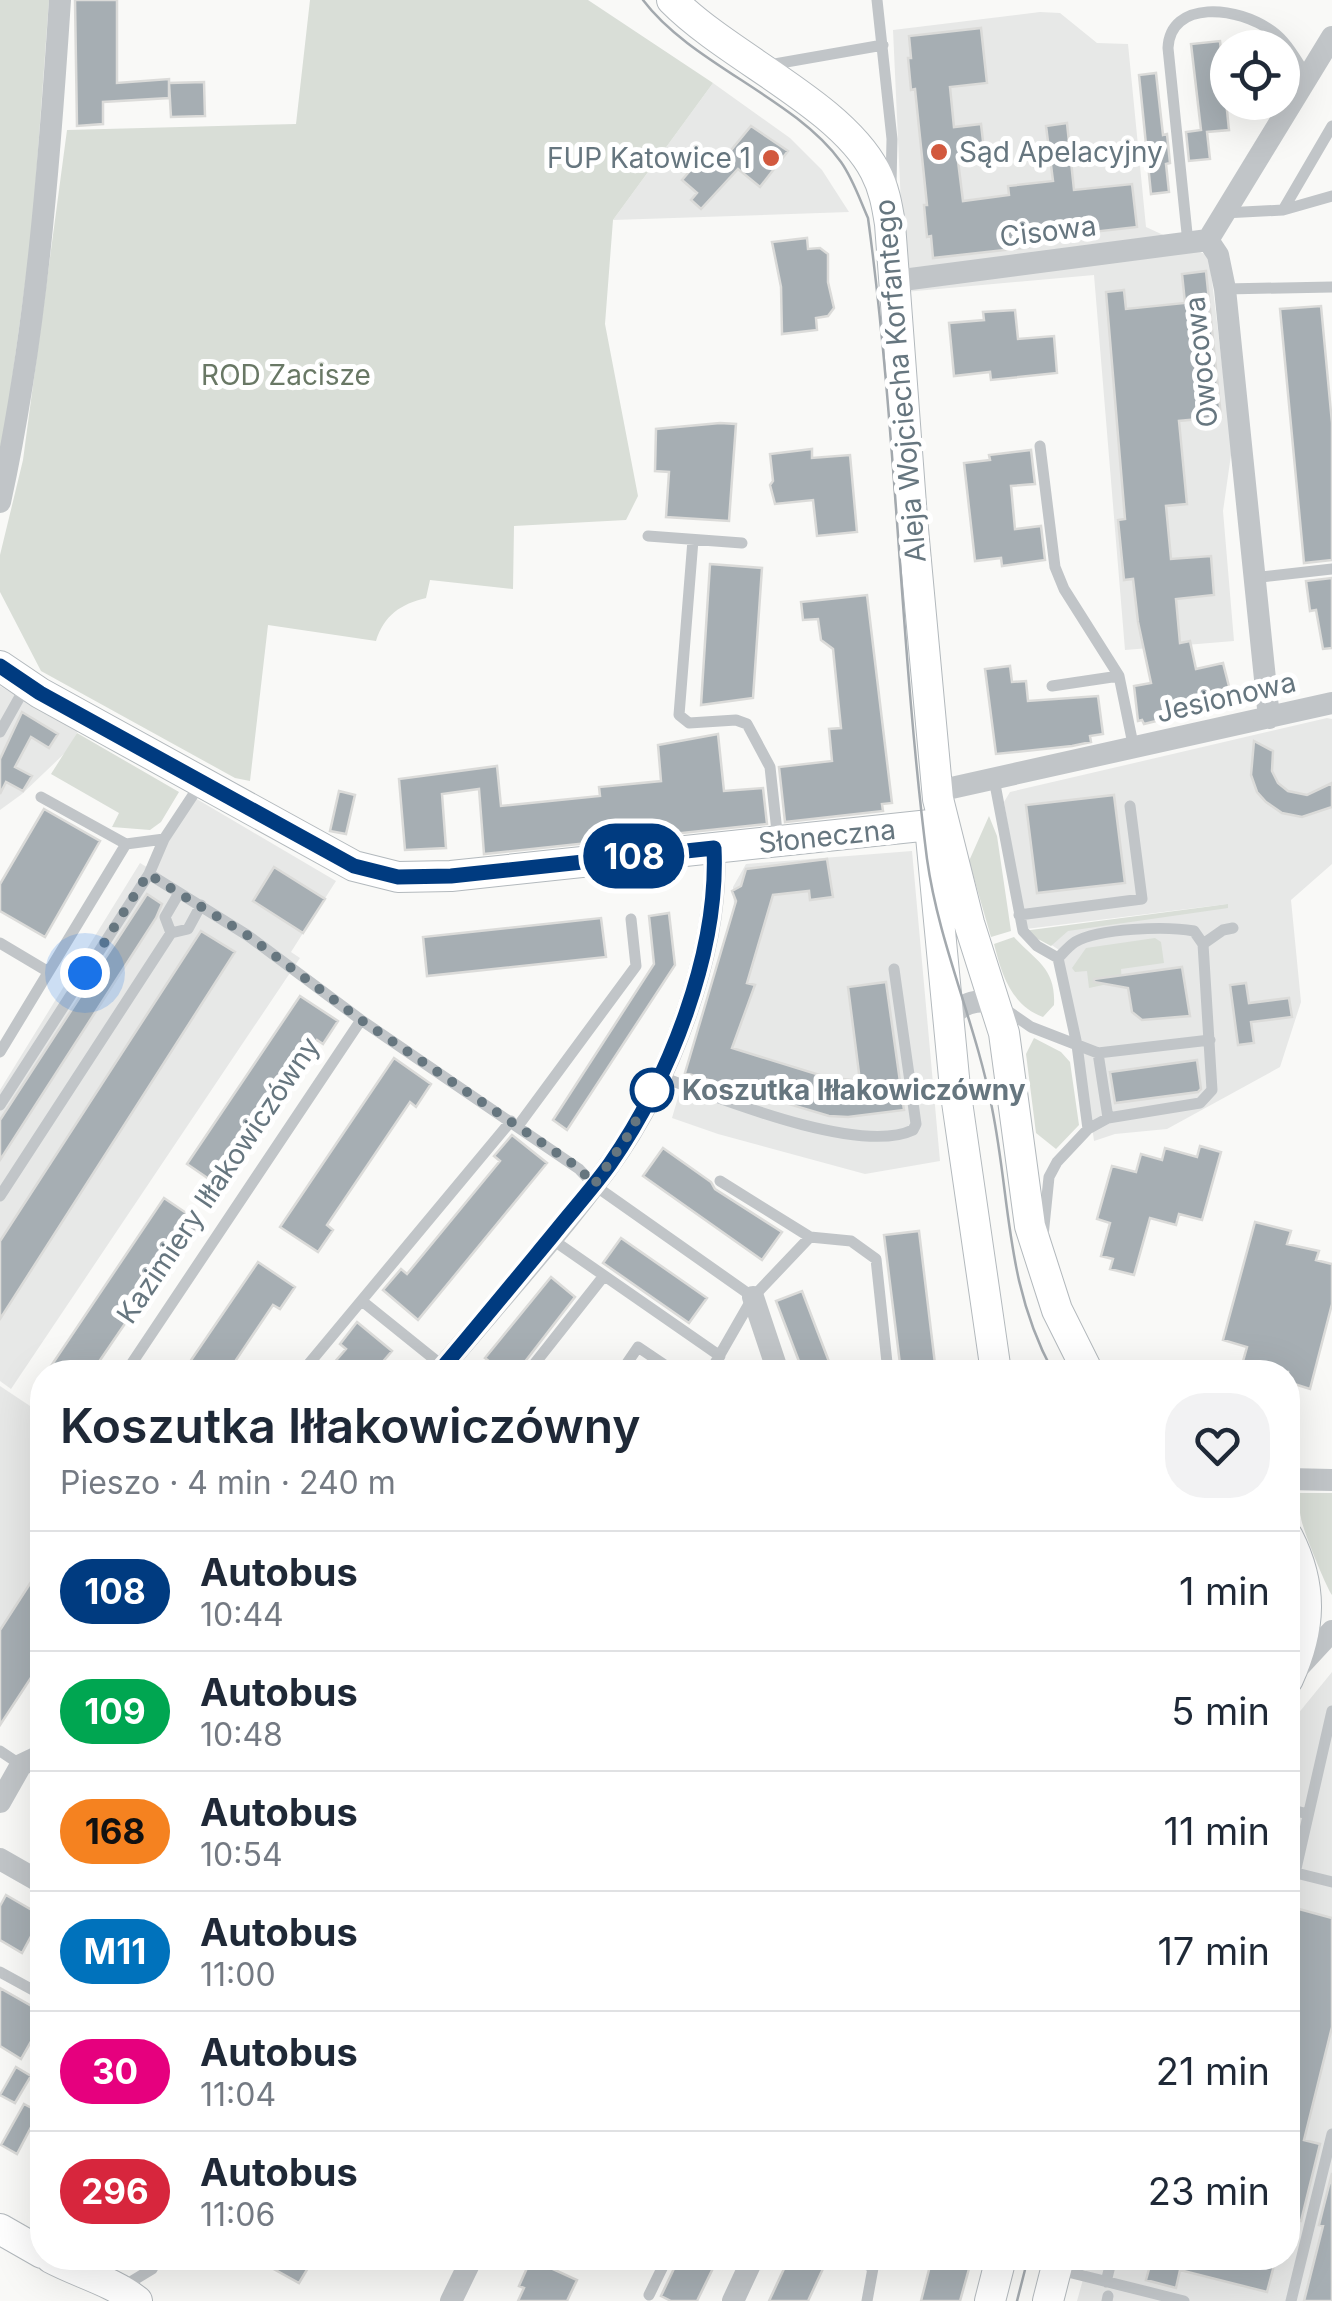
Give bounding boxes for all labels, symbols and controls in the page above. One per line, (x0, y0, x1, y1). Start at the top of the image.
map controls (1210, 30, 1300, 120)
button: locate (1210, 30, 1300, 120)
place label: Sąd Apelacyjny (959, 135, 1163, 169)
place label: FUP Katowice 1 (547, 141, 751, 175)
marker: Sąd Apelacyjny (928, 141, 950, 163)
marker: FUP Katowice 1 (760, 147, 782, 169)
street label: Aleja Wojciecha Korfantego (867, 198, 933, 564)
street label: Cisowa (998, 208, 1098, 254)
street label: Owocowa (1177, 295, 1225, 429)
park label: ROD Zacisze (201, 358, 371, 392)
street label: Jesionowa (1153, 664, 1299, 730)
street label: Słoneczna (757, 812, 897, 860)
line badge: 108 (576, 824, 692, 888)
text: 108 (603, 835, 665, 877)
your location (60, 948, 110, 998)
street label: Kazimiery Iłłakowiczówny (109, 1030, 327, 1330)
marker: Koszutka Iłłakowiczówny (631, 1069, 673, 1111)
place label: Koszutka Iłłakowiczówny (682, 1073, 1026, 1107)
button: heart (1165, 1393, 1270, 1498)
text: Koszutka Iłłakowiczówny (60, 1396, 641, 1455)
text: Pieszo · 4 min · 240 m (60, 1463, 396, 1502)
text: Autobus (200, 1549, 358, 1595)
text: 1 min (1179, 1568, 1270, 1614)
text: 108 (84, 1570, 146, 1612)
text: 10:44 (200, 1595, 284, 1634)
text: Autobus (200, 1669, 358, 1715)
text: 5 min (1171, 1688, 1270, 1734)
text: 109 (84, 1690, 146, 1732)
text: 10:48 (200, 1715, 283, 1754)
text: Autobus (200, 1789, 358, 1835)
text: 11 min (1163, 1808, 1270, 1854)
text: 168 (85, 1810, 145, 1852)
text: 10:54 (200, 1835, 283, 1874)
text: Autobus (200, 1909, 358, 1955)
text: 17 min (1157, 1928, 1270, 1974)
text: M11 (84, 1930, 146, 1972)
text: 11:00 (200, 1955, 276, 1994)
text: Autobus (200, 2029, 358, 2075)
text: 21 min (1156, 2048, 1270, 2094)
text: 30 (92, 2050, 138, 2092)
text: 11:04 (200, 2075, 276, 2114)
text: Autobus (200, 2149, 358, 2195)
text: 23 min (1148, 2168, 1270, 2214)
text: 296 (81, 2170, 149, 2212)
text: 11:06 (200, 2195, 275, 2234)

